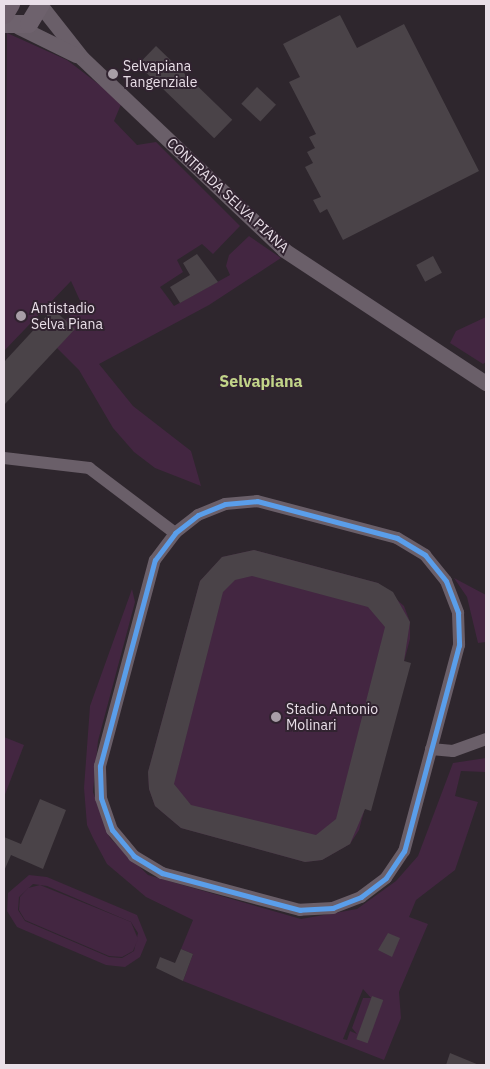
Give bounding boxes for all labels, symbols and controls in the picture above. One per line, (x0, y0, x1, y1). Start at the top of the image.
place label: Selvapiana Tangenziale (123, 58, 197, 90)
marker: Selvapiana Tangenziale (107, 68, 119, 80)
street label: CONTRADA SELVA PIANA (164, 134, 292, 256)
place label: Antistadio Selva Piana (31, 300, 103, 332)
marker: Antistadio Selva Piana (15, 310, 27, 322)
district label: Selvapiana (219, 371, 303, 391)
place label: Stadio Antonio Molinari (286, 701, 378, 734)
marker: Stadio Antonio Molinari (270, 711, 282, 723)

